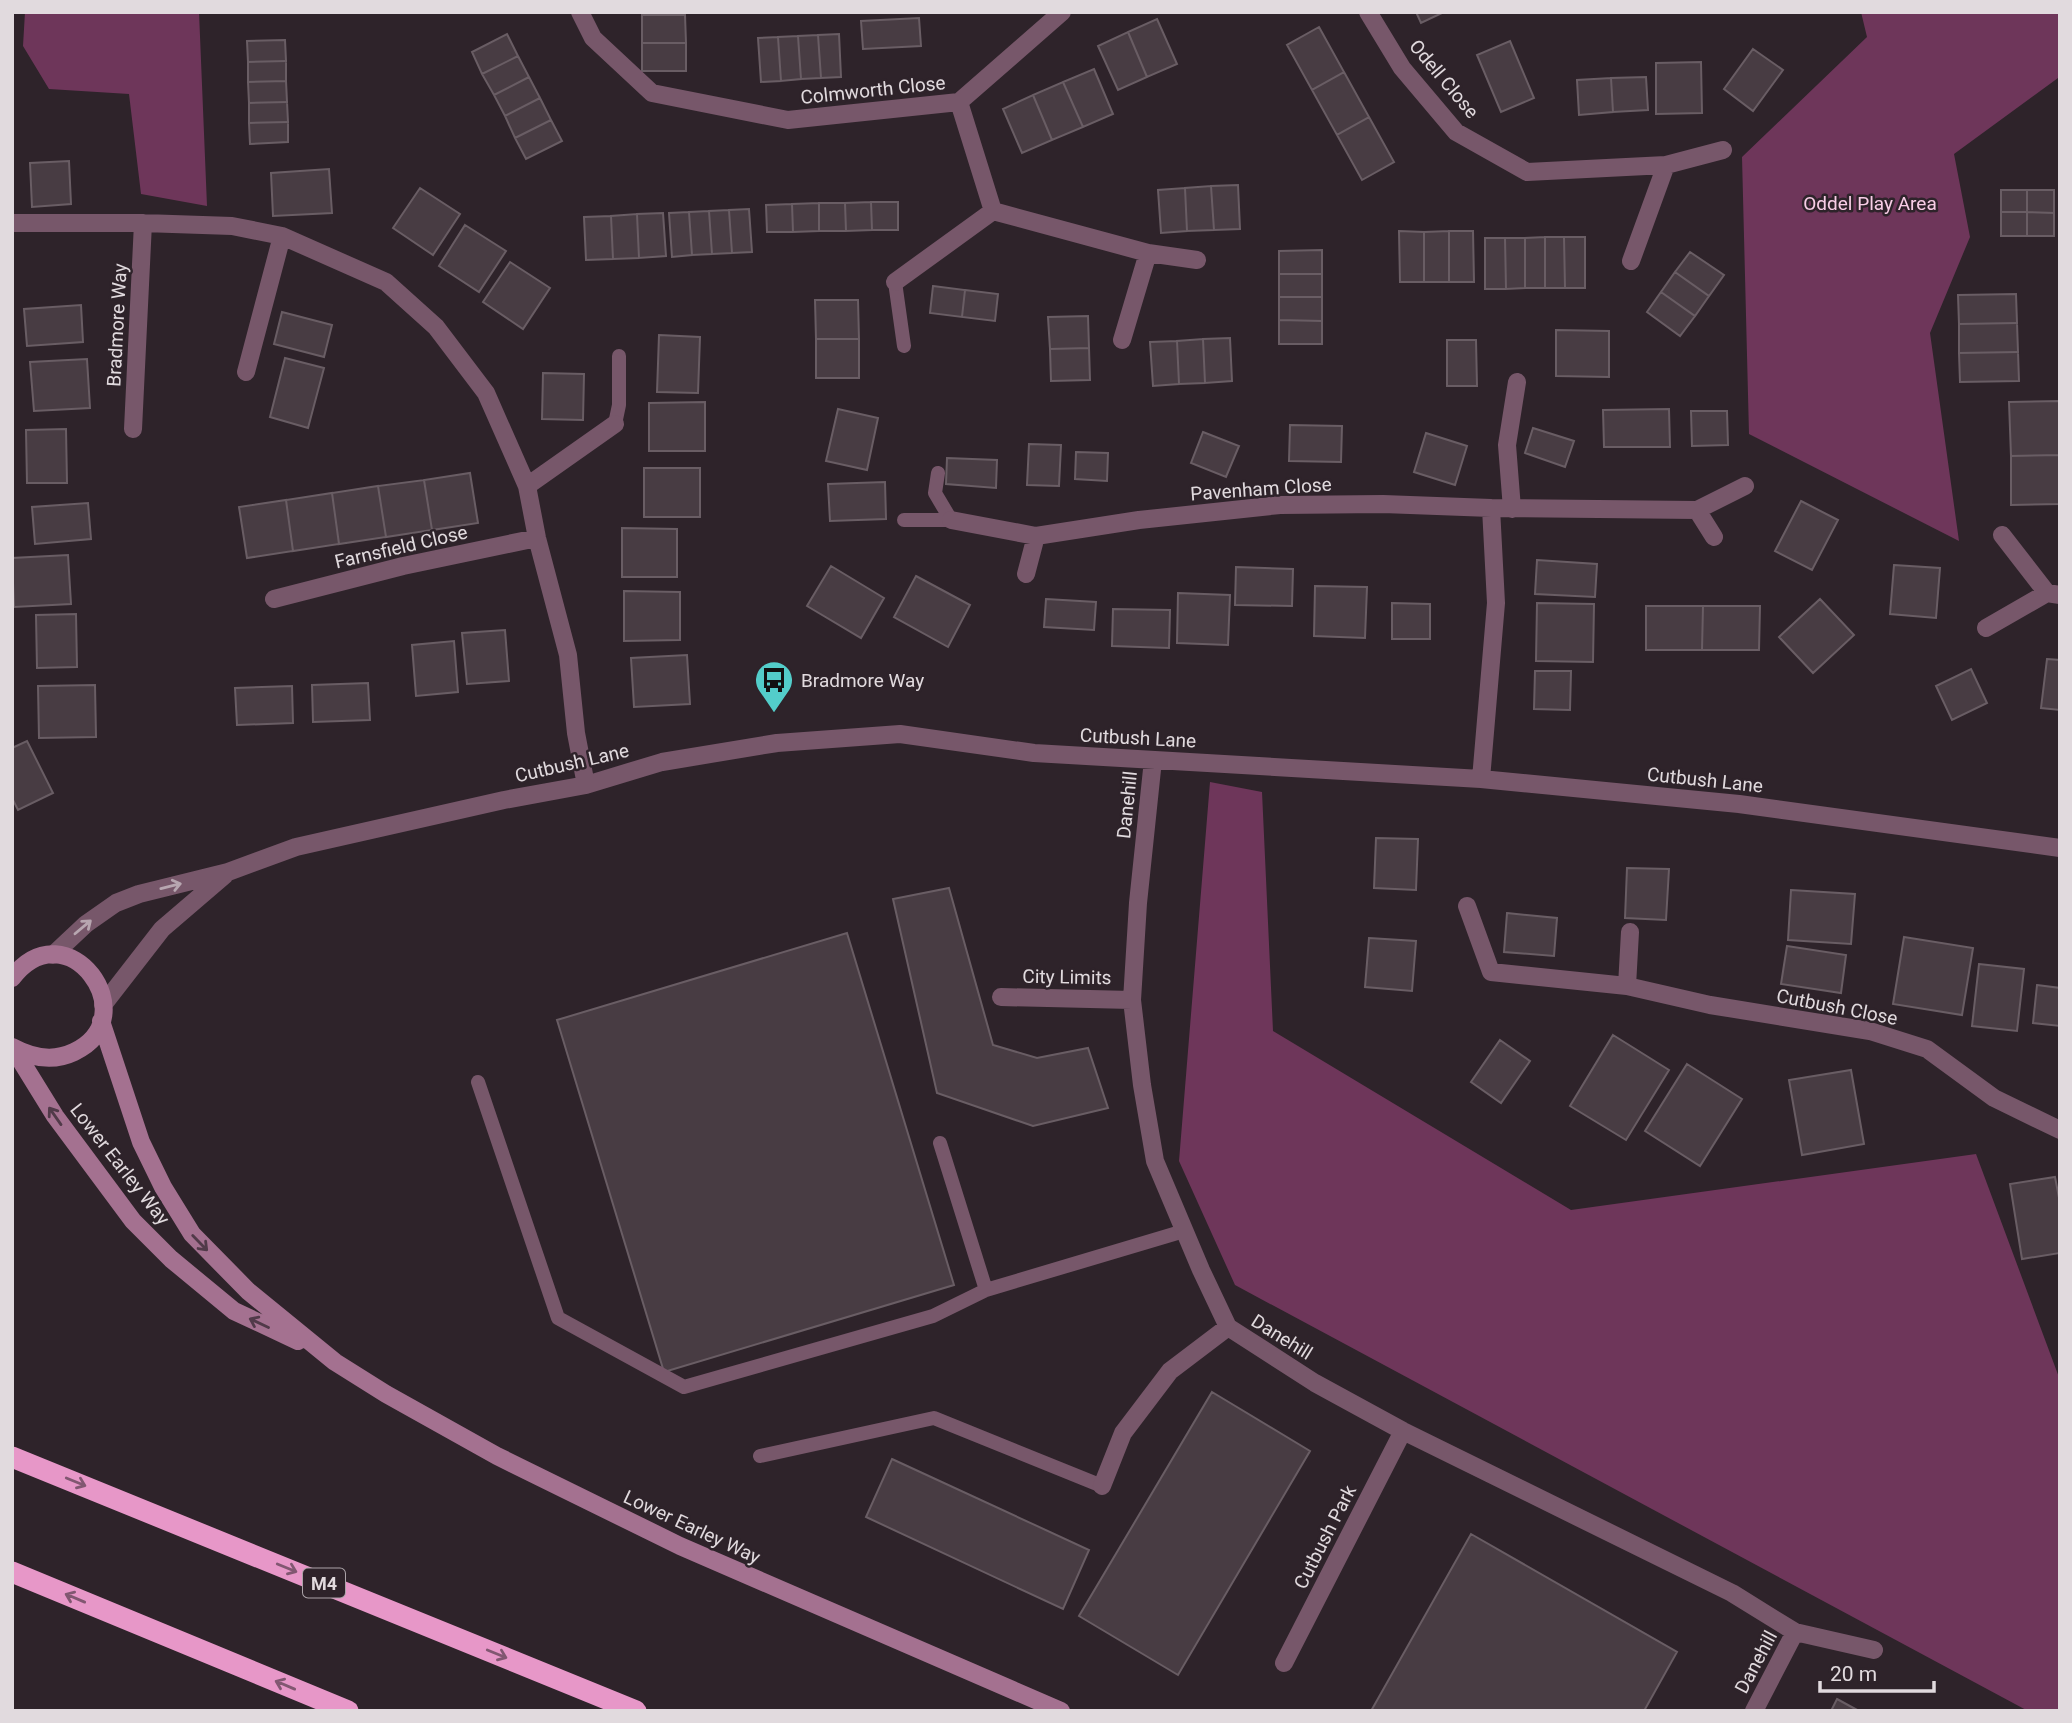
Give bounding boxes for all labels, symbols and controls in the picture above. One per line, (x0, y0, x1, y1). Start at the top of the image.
street label: Odell Close (1404, 35, 1484, 123)
street label: Colmworth Close (799, 71, 947, 109)
park label: Oddel Play Area (1803, 192, 1937, 215)
street label: Bradmore Way (102, 263, 132, 387)
street label: Pavenham Close (1190, 473, 1332, 505)
street label: Farnsfield Close (332, 521, 470, 573)
bus stop icon: Bradmore Way (753, 659, 795, 714)
place label: Bradmore Way (801, 669, 924, 692)
street label: Cutbush Lane (1079, 723, 1197, 753)
street label: Cutbush Lane (513, 739, 631, 787)
street label: Cutbush Lane (1646, 762, 1764, 798)
street label: Danehill (1112, 770, 1142, 840)
one-way arrow (159, 879, 182, 892)
one-way arrow (74, 919, 92, 935)
street label: City Limits (1022, 965, 1112, 989)
street label: Cutbush Close (1774, 984, 1900, 1030)
street label: Lower Earley Way (65, 1099, 175, 1229)
one-way arrow (48, 1107, 63, 1126)
one-way arrow (192, 1234, 209, 1251)
street label: Danehill (1247, 1309, 1317, 1365)
one-way arrow (249, 1315, 270, 1329)
one-way arrow (65, 1476, 86, 1489)
street label: Cutbush Park (1289, 1481, 1361, 1593)
street label: Lower Earley Way (620, 1485, 764, 1569)
one-way arrow (275, 1562, 297, 1575)
road number: M4 (303, 1568, 345, 1598)
one-way arrow (65, 1590, 86, 1603)
street label: Danehill (1730, 1627, 1782, 1697)
one-way arrow (486, 1648, 507, 1661)
scale bar (1820, 1650, 1934, 1694)
text: 20 m (1830, 1662, 1877, 1686)
one-way arrow (275, 1677, 296, 1690)

